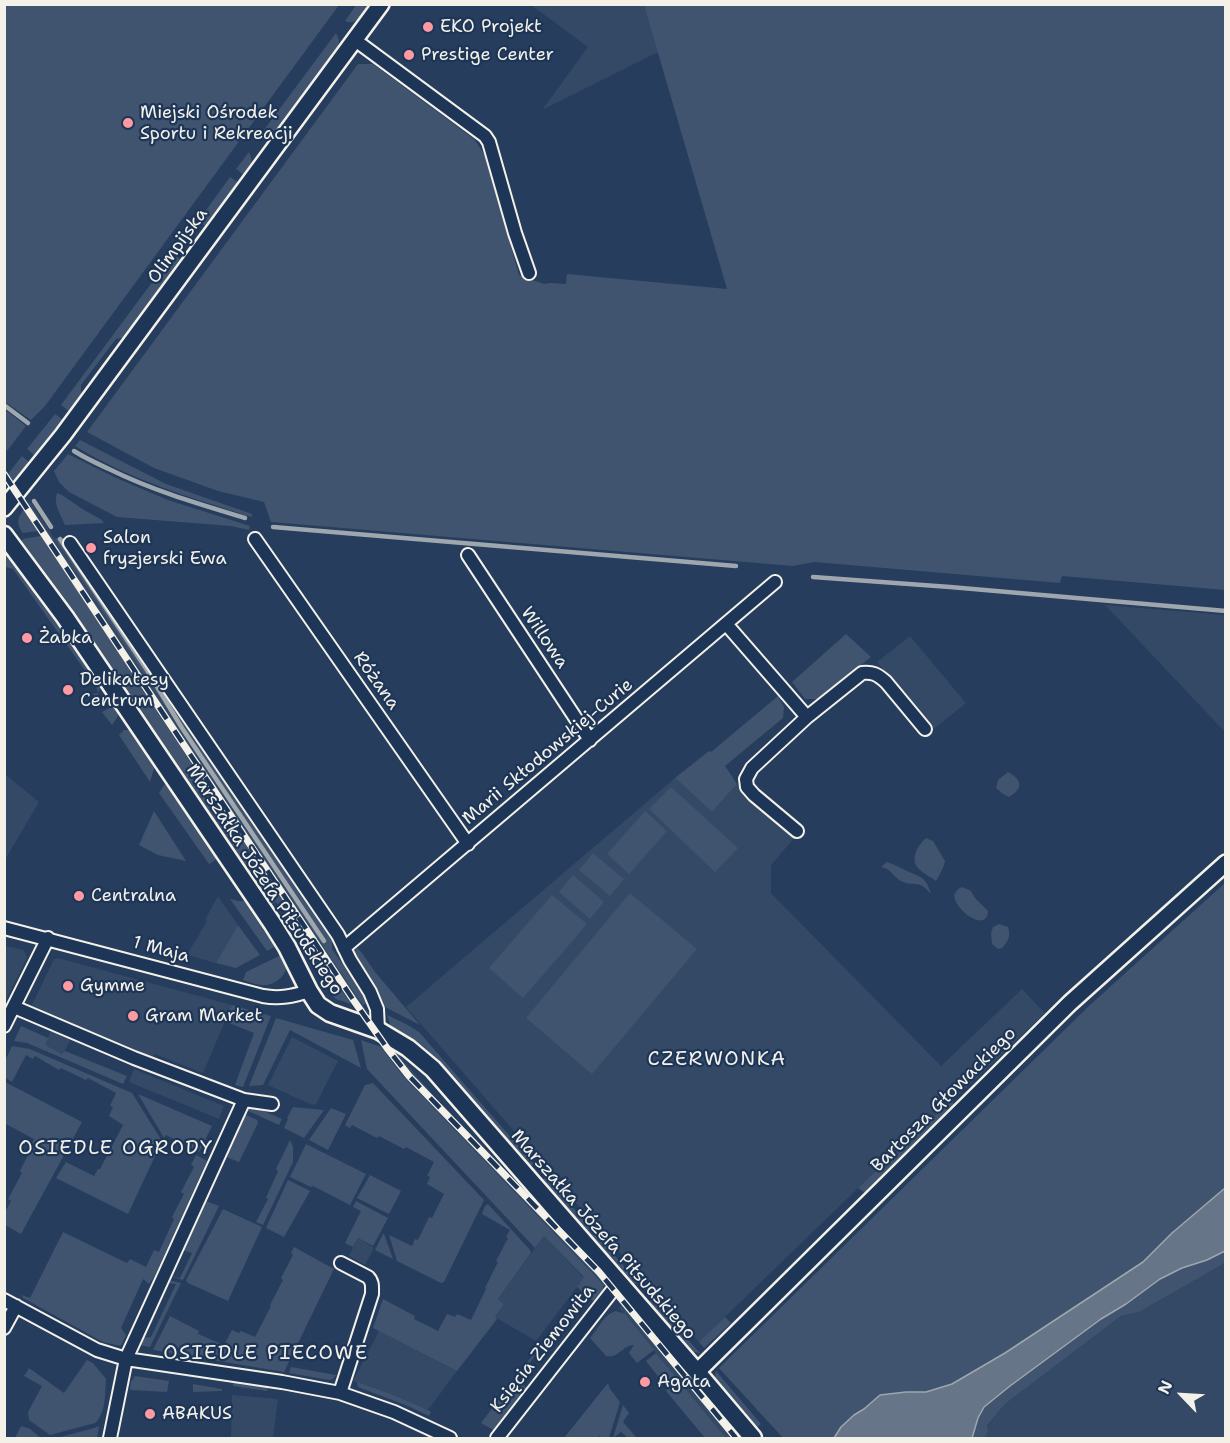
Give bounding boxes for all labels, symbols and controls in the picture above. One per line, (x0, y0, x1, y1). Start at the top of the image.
place label: EKO Projekt (440, 16, 542, 38)
marker: EKO Projekt (421, 20, 435, 34)
place label: Prestige Center (421, 44, 554, 66)
marker: Prestige Center (402, 48, 416, 62)
place label: Miejski Ośrodek Sportu i Rekreacji (140, 102, 293, 144)
marker: Miejski Ośrodek Sportu i Rekreacji (121, 116, 135, 130)
street label: Olimpijska (143, 204, 213, 288)
place label: Salon fryzjerski Ewa (103, 527, 227, 570)
marker: Salon fryzjerski Ewa (84, 541, 98, 555)
street label: Willowa (515, 603, 573, 673)
place label: Żabka (39, 627, 92, 649)
marker: Żabka (20, 631, 34, 645)
street label: Różana (348, 648, 404, 714)
place label: Delikatesy Centrum (80, 669, 169, 712)
street label: Marii Skłodowskiej-Curie (458, 674, 638, 830)
marker: Delikatesy Centrum (61, 683, 75, 697)
street label: Marszałka Józefa Piłsudskiego (181, 760, 347, 1000)
place label: Centralna (91, 885, 176, 907)
marker: Centralna (72, 889, 86, 903)
street label: 1 Maja (130, 932, 192, 968)
place label: Gymme (80, 975, 145, 997)
marker: Gymme (61, 979, 75, 993)
place label: Gram Market (145, 1005, 262, 1027)
marker: Gram Market (126, 1009, 140, 1023)
street label: Bartosza Głowackiego (867, 1023, 1021, 1177)
district label: CZERWONKA (647, 1048, 787, 1072)
street label: Marszałka Józefa Piłsudskiego (506, 1126, 700, 1344)
district label: OSIEDLE OGRODY (18, 1137, 214, 1161)
street label: Księcia Ziemowita (486, 1281, 600, 1417)
district label: OSIEDLE PIECOWE (163, 1342, 369, 1366)
north arrow (1152, 1365, 1212, 1425)
place label: Agata (657, 1371, 711, 1393)
marker: Agata (638, 1375, 652, 1389)
text: N (1153, 1377, 1177, 1397)
place label: ABAKUS (162, 1403, 232, 1425)
marker: ABAKUS (143, 1407, 157, 1421)

